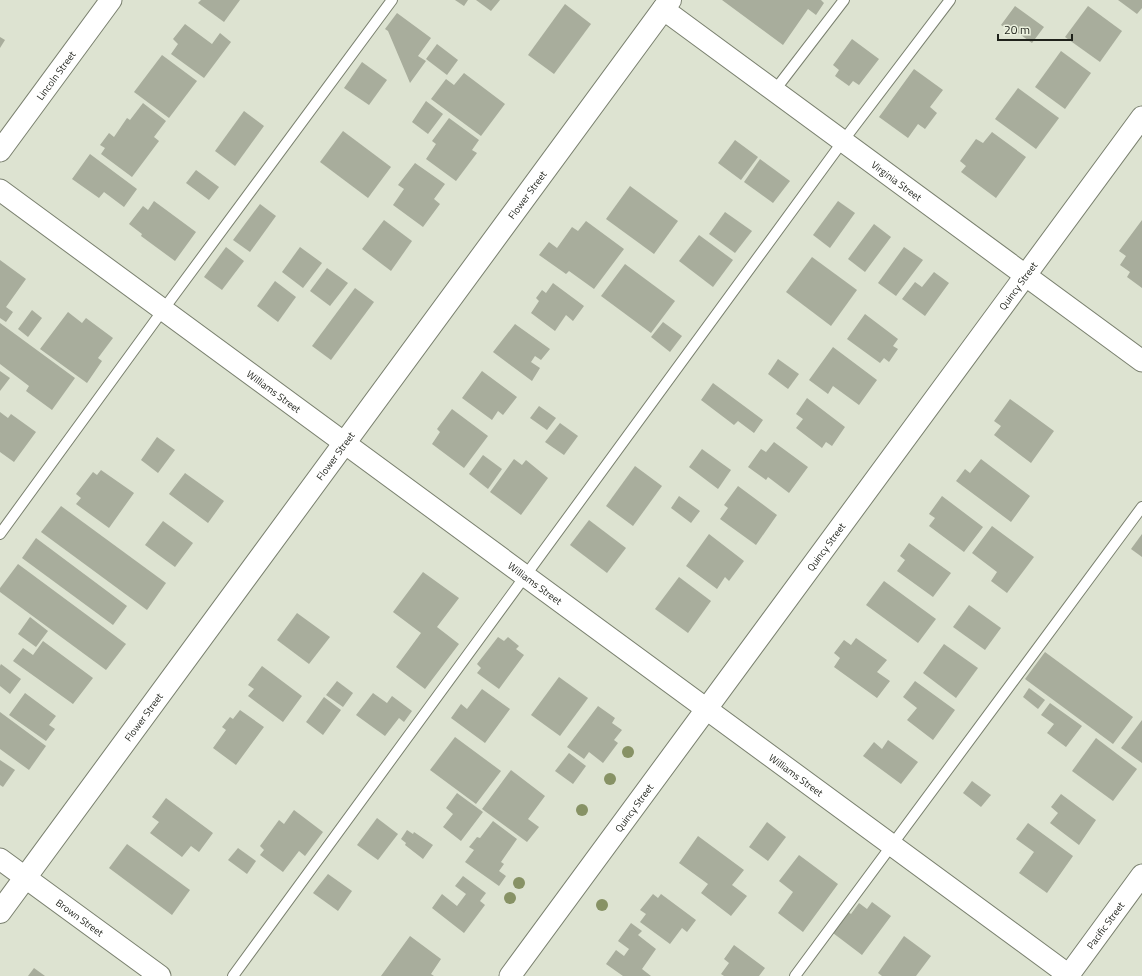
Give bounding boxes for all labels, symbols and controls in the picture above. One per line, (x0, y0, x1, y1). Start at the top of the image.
scale bar (998, 16, 1072, 42)
text: 20 m (1004, 20, 1030, 39)
street label: Lincoln Street (33, 47, 79, 103)
street label: Virginia Street (868, 157, 925, 205)
street label: Flower Street (504, 167, 551, 222)
street label: Quincy Street (995, 258, 1041, 313)
street label: Williams Street (243, 367, 304, 417)
street label: Flower Street (313, 428, 359, 484)
street label: Quincy Street (803, 519, 849, 574)
street label: Williams Street (505, 559, 565, 609)
street label: Flower Street (121, 689, 167, 745)
street label: Williams Street (766, 750, 827, 801)
street label: Quincy Street (611, 780, 657, 835)
street label: Brown Street (53, 895, 107, 941)
street label: Pacific Street (1083, 898, 1128, 952)

